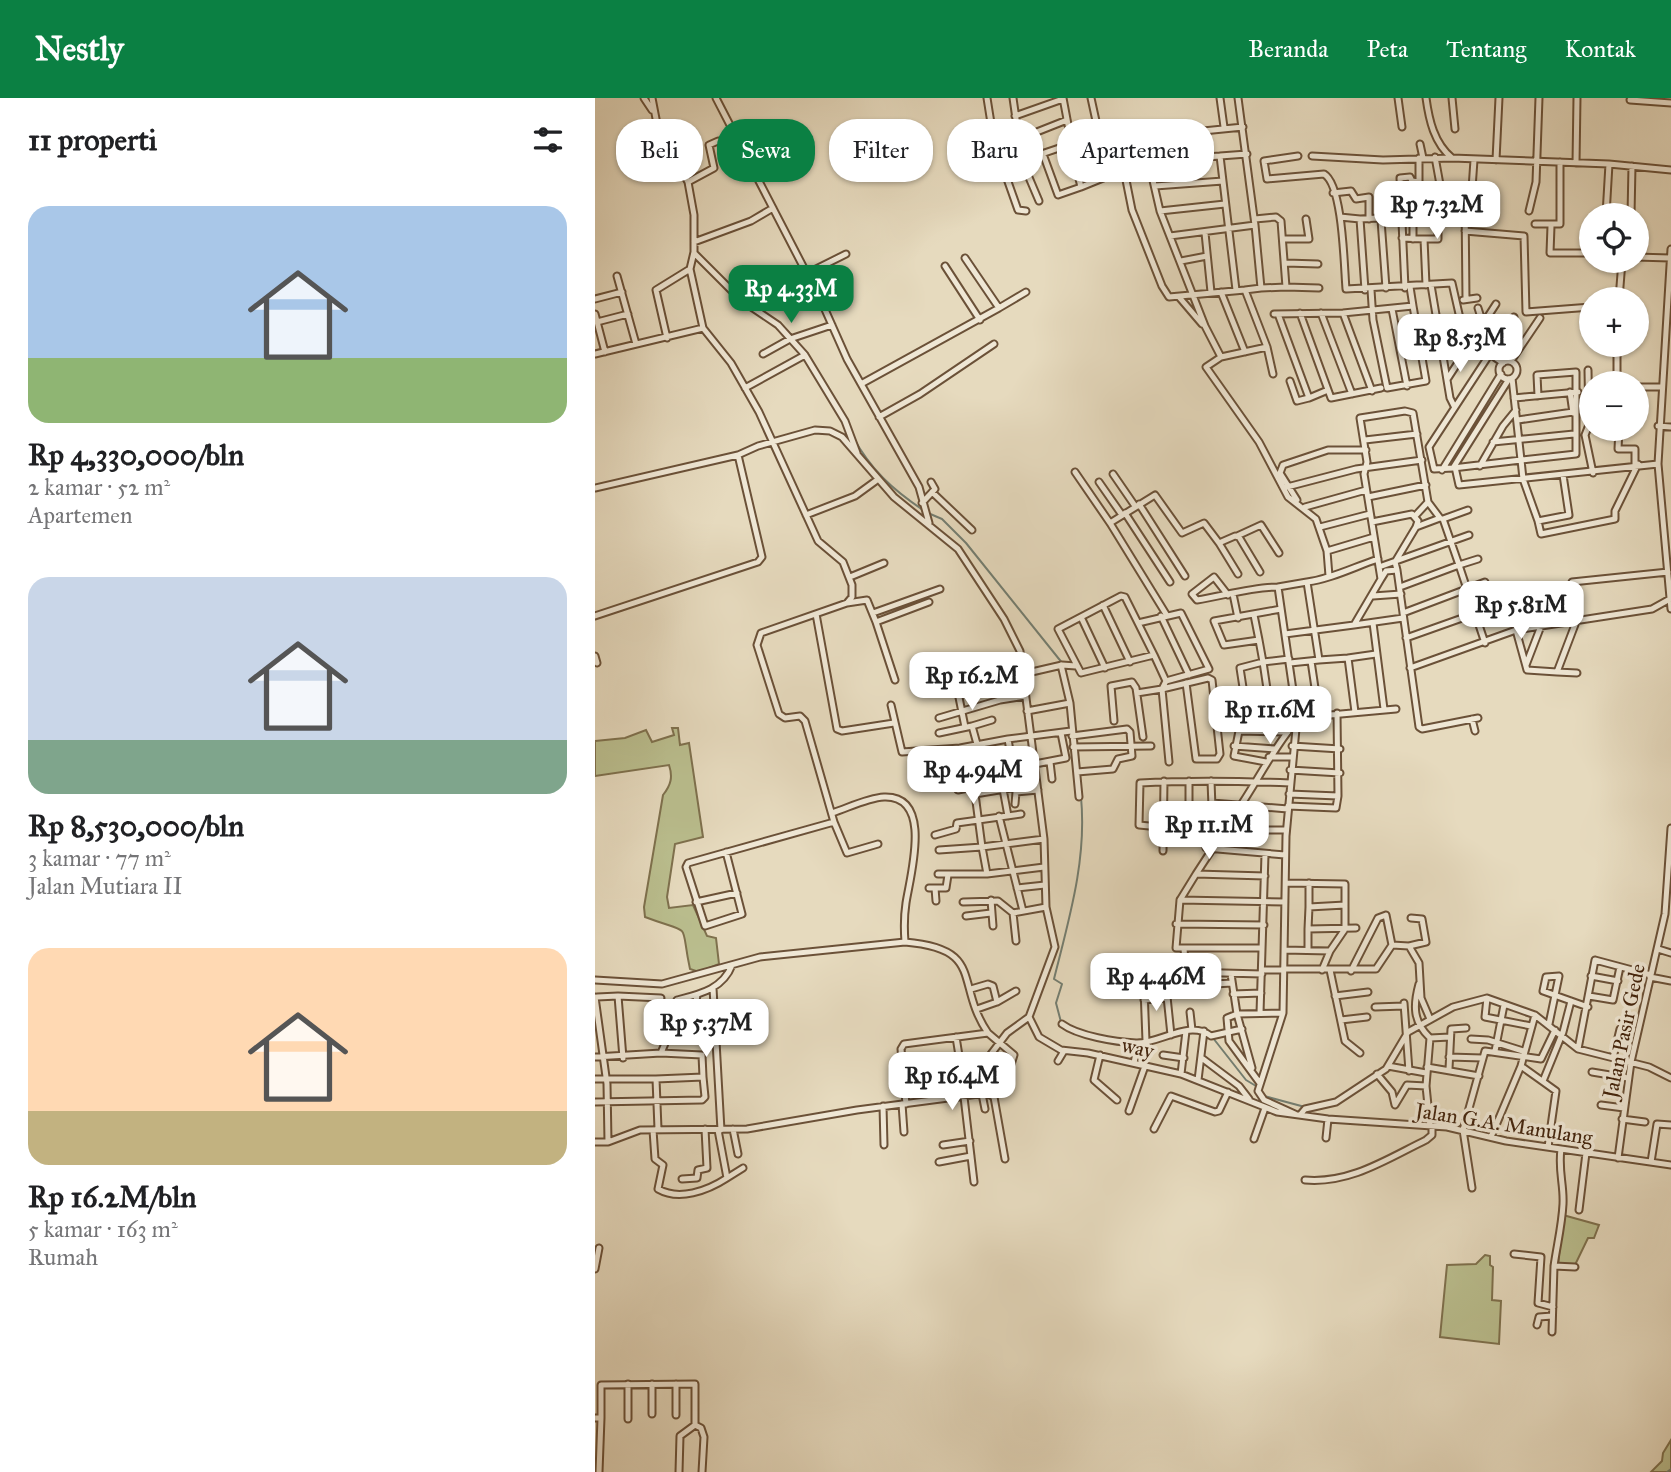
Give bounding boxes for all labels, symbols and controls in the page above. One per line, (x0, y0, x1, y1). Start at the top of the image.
text: Nestly (35, 29, 124, 69)
text: Beranda (1248, 34, 1328, 64)
text: Peta (1366, 34, 1408, 64)
text: Tentang (1446, 34, 1526, 64)
text: Kontak (1564, 34, 1636, 64)
chip: Beli (616, 119, 703, 182)
chip: Sewa (717, 119, 815, 182)
chip: Filter (829, 119, 933, 182)
chip: Baru (947, 119, 1043, 182)
chip: Apartemen (1057, 119, 1214, 182)
icon: filters (529, 121, 567, 159)
text: 11 properti (28, 122, 157, 158)
pin: Rp 7.32M (1365, 181, 1509, 241)
text: Rp 7.32M (1390, 190, 1484, 218)
map controls (1579, 203, 1649, 441)
button: locate (1579, 203, 1649, 273)
icon: home (235, 252, 361, 378)
pin: Rp 4.33M (719, 266, 863, 325)
text: Rp 4.33M (745, 274, 837, 302)
button: + (1579, 287, 1649, 357)
pin: Rp 8.53M (1388, 314, 1532, 374)
text: Rp 8.53M (1414, 323, 1506, 351)
button: − (1579, 371, 1649, 441)
text: Rp 4,330,000/bln (28, 437, 244, 473)
text: 2 kamar · 52 m² (28, 473, 170, 501)
text: Apartemen (28, 501, 132, 529)
pin: Rp 5.81M (1449, 582, 1593, 641)
text: Rp 5.81M (1475, 590, 1567, 618)
icon: home (235, 623, 361, 749)
pin: Rp 16.2M (900, 652, 1044, 712)
text: Rp 16.2M (925, 661, 1019, 689)
pin: Rp 11.6M (1198, 686, 1342, 746)
text: Rp 11.6M (1224, 695, 1316, 723)
pin: Rp 4.94M (901, 746, 1045, 806)
text: Rp 4.94M (923, 755, 1023, 783)
pin: Rp 11.1M (1137, 802, 1281, 861)
text: Rp 8,530,000/bln (28, 808, 244, 844)
text: Rp 11.1M (1165, 810, 1253, 838)
text: 3 kamar · 77 m² (28, 844, 171, 872)
text: Jalan Mutiara II (28, 872, 183, 900)
pin: Rp 4.46M (1084, 954, 1228, 1013)
street label: Jalan Pasir Gede (1597, 961, 1651, 1103)
text: Rp 4.46M (1106, 962, 1206, 990)
icon: home (235, 994, 361, 1120)
pin: Rp 5.37M (634, 1000, 778, 1059)
text: Rp 5.37M (660, 1008, 752, 1036)
street label: way (1119, 1032, 1158, 1065)
pin: Rp 16.4M (880, 1052, 1024, 1112)
text: Rp 16.4M (905, 1061, 999, 1089)
street label: Jalan G.A. Manulang (1412, 1097, 1595, 1151)
text: Rp 16.2M/bln (28, 1179, 197, 1215)
text: 5 kamar · 163 m² (28, 1215, 178, 1243)
text: Rumah (28, 1243, 98, 1271)

